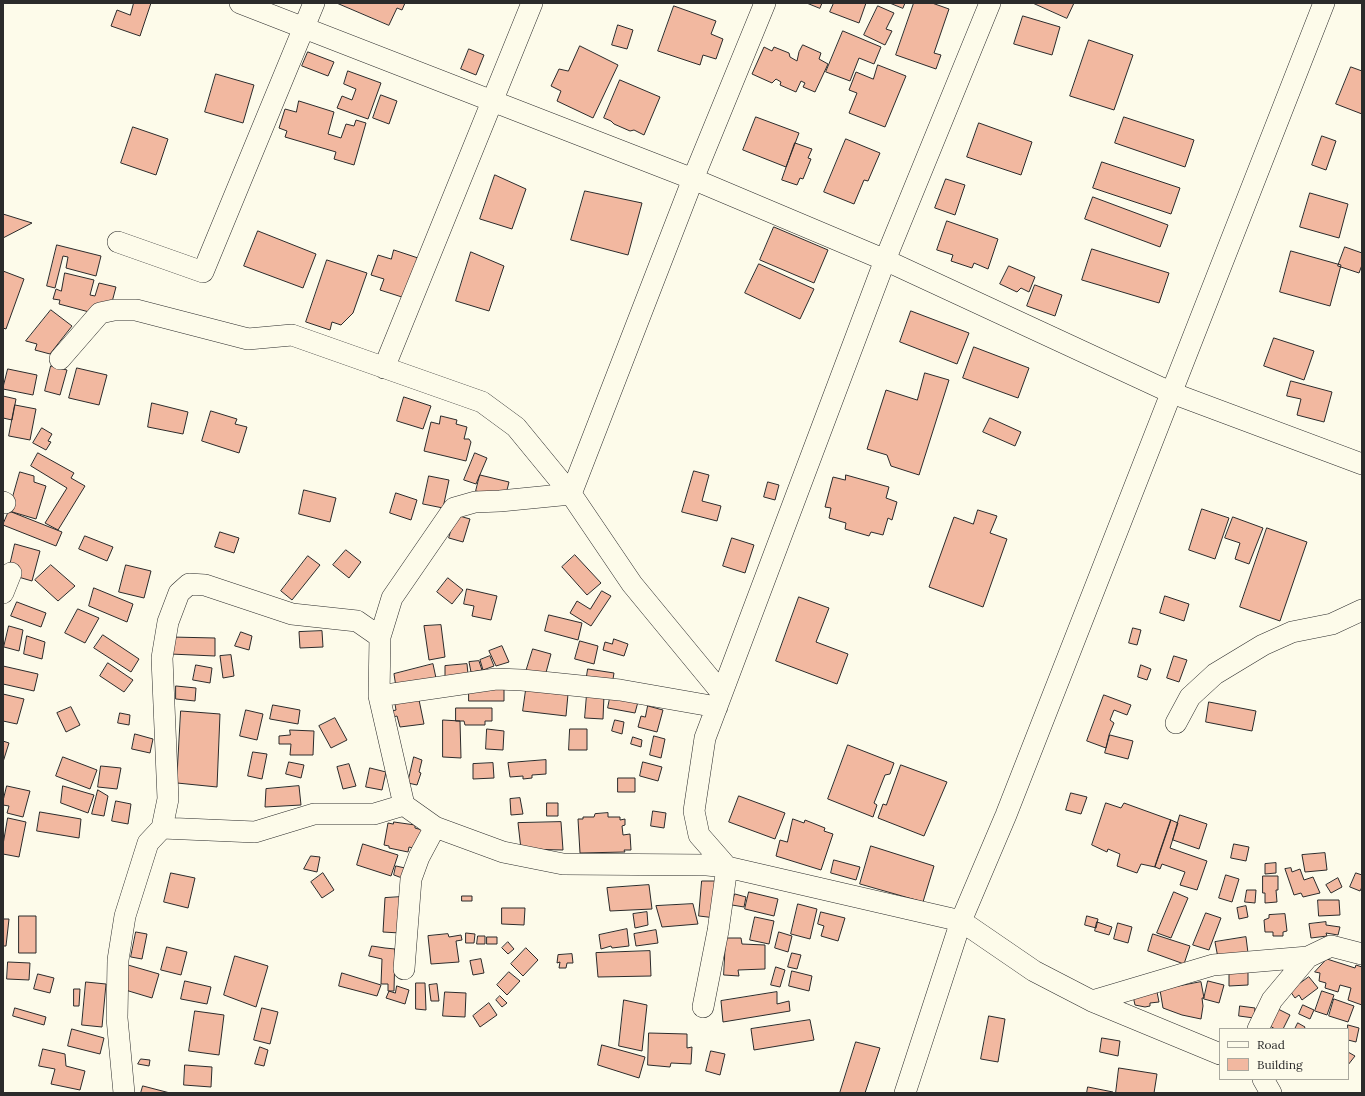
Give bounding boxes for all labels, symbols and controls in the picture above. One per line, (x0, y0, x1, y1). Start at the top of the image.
legend (1219, 1028, 1349, 1080)
text: Road (1257, 1037, 1285, 1052)
text: Building (1257, 1057, 1303, 1072)

